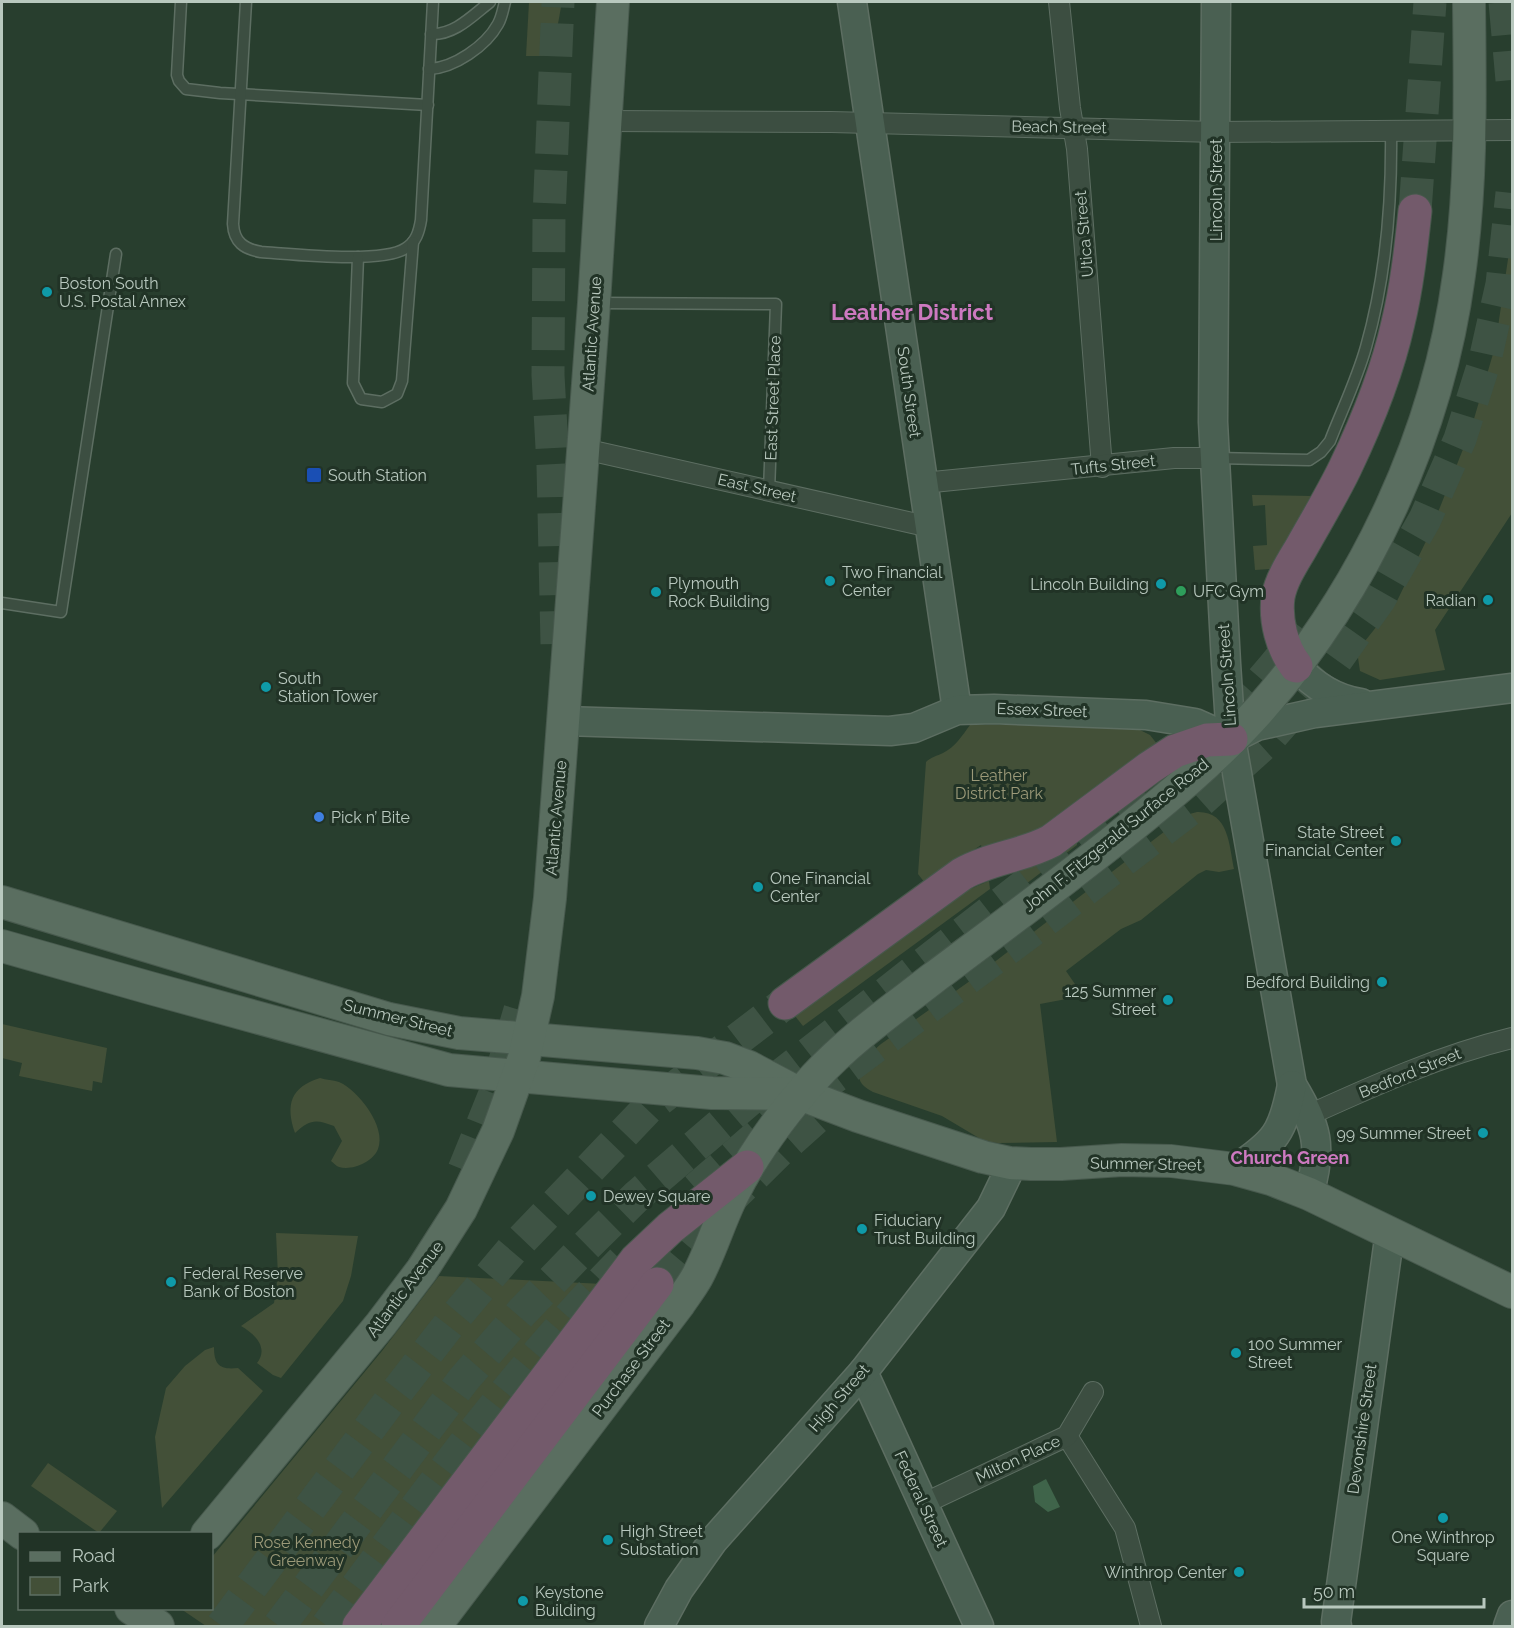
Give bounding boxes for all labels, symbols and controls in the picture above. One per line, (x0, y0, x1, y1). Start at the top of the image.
street label: Beach Street (1011, 117, 1107, 137)
street label: Lincoln Street (1207, 138, 1226, 241)
street label: Utica Street (1071, 189, 1097, 278)
place label: Boston South U.S. Postal Annex (59, 274, 186, 311)
street label: Atlantic Avenue (578, 276, 606, 392)
marker: Boston South U.S. Postal Annex (40, 285, 54, 299)
district label: Leather District (831, 299, 994, 325)
street label: East Street Place (761, 335, 785, 461)
street label: South Street (893, 345, 925, 439)
street label: Tufts Street (1070, 451, 1157, 479)
marker: South Station (305, 466, 323, 484)
place label: South Station (328, 466, 427, 485)
street label: East Street (716, 470, 799, 506)
place label: Two Financial Center (842, 563, 943, 600)
place label: Plymouth Rock Building (668, 574, 770, 611)
marker: Two Financial Center (823, 574, 837, 588)
place label: Lincoln Building (1030, 575, 1149, 594)
marker: Lincoln Building (1154, 577, 1168, 591)
place label: UFC Gym (1193, 582, 1264, 601)
marker: UFC Gym (1174, 584, 1188, 598)
marker: Plymouth Rock Building (649, 585, 663, 599)
place label: Radian (1425, 591, 1476, 610)
marker: Radian (1481, 593, 1495, 607)
street label: Lincoln Street (1214, 623, 1240, 727)
place label: South Station Tower (278, 669, 378, 706)
marker: South Station Tower (259, 680, 273, 694)
street label: Essex Street (996, 699, 1088, 721)
street label: John F. Fitzgerald Surface Road (1020, 755, 1212, 915)
street label: Atlantic Avenue (542, 760, 570, 876)
park label: Leather District Park (955, 766, 1044, 803)
place label: Pick n’ Bite (331, 808, 410, 827)
marker: Pick n’ Bite (312, 810, 326, 824)
place label: State Street Financial Center (1265, 823, 1385, 860)
marker: State Street Financial Center (1389, 834, 1403, 848)
place label: One Financial Center (770, 869, 871, 906)
marker: One Financial Center (751, 880, 765, 894)
place label: Bedford Building (1245, 973, 1370, 992)
marker: Bedford Building (1375, 975, 1389, 989)
place label: 125 Summer Street (1064, 982, 1157, 1019)
marker: 125 Summer Street (1161, 993, 1175, 1007)
street label: Summer Street (342, 995, 455, 1041)
street label: Bedford Street (1356, 1044, 1464, 1102)
place label: 99 Summer Street (1336, 1124, 1472, 1143)
marker: 99 Summer Street (1476, 1126, 1490, 1140)
district label: Church Green (1231, 1147, 1349, 1168)
street label: Summer Street (1090, 1154, 1203, 1174)
place label: Dewey Square (603, 1187, 710, 1206)
marker: Dewey Square (584, 1189, 598, 1203)
place label: Fiduciary Trust Building (874, 1211, 975, 1248)
marker: Fiduciary Trust Building (855, 1222, 869, 1236)
street label: Atlantic Avenue (363, 1237, 447, 1341)
place label: Federal Reserve Bank of Boston (183, 1264, 303, 1301)
marker: Federal Reserve Bank of Boston (164, 1275, 178, 1289)
street label: Purchase Street (588, 1315, 674, 1421)
place label: 100 Summer Street (1248, 1335, 1343, 1372)
marker: 100 Summer Street (1229, 1346, 1243, 1360)
street label: High Street (805, 1360, 874, 1436)
street label: Devonshire Street (1343, 1362, 1381, 1495)
street label: Milton Place (973, 1431, 1063, 1487)
street label: Federal Street (890, 1448, 952, 1551)
marker: One Winthrop Square (1436, 1511, 1450, 1525)
place label: High Street Substation (620, 1522, 704, 1559)
place label: One Winthrop Square (1391, 1528, 1495, 1565)
legend (18, 1532, 213, 1610)
park label: Rose Kennedy Greenway (254, 1533, 361, 1570)
marker: High Street Substation (601, 1533, 615, 1547)
text: Road (72, 1545, 115, 1566)
place label: Winthrop Center (1104, 1563, 1227, 1582)
marker: Winthrop Center (1232, 1565, 1246, 1579)
scale bar (1304, 1571, 1484, 1609)
text: Park (72, 1575, 109, 1596)
text: 50 m (1313, 1581, 1355, 1602)
place label: Keystone Building (535, 1583, 604, 1620)
marker: Keystone Building (516, 1594, 530, 1608)

